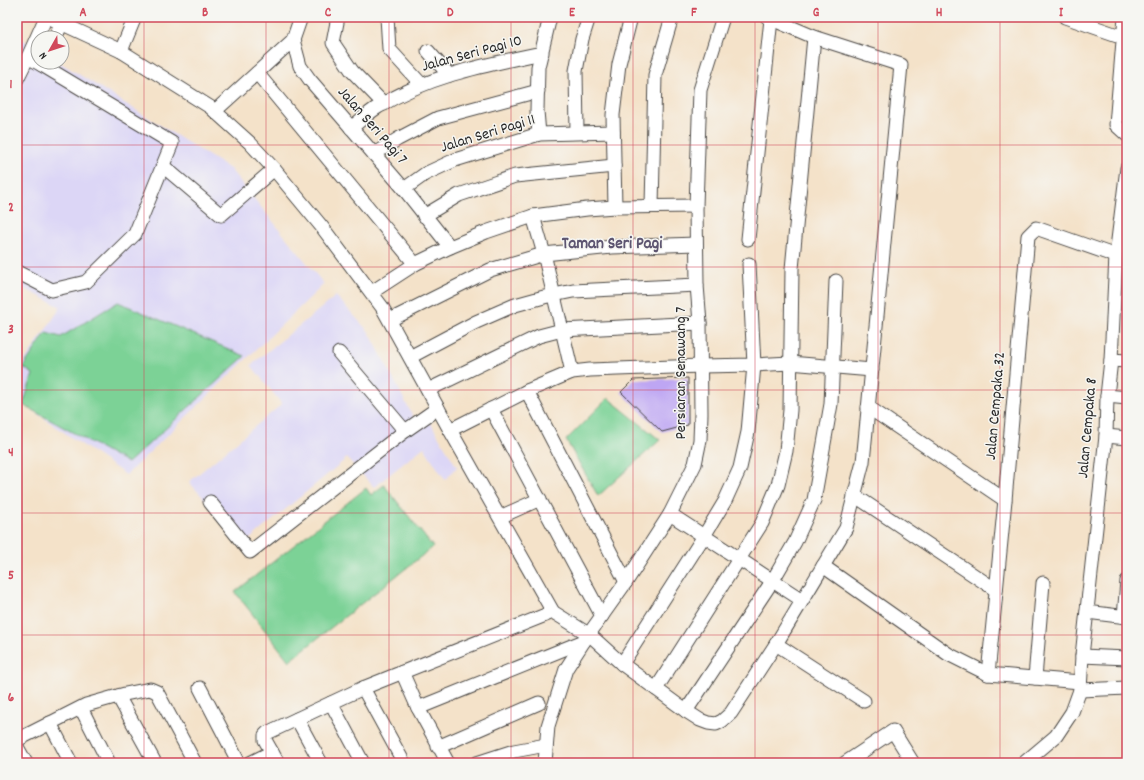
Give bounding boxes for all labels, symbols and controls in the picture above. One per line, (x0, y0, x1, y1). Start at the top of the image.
text: A (79, 4, 87, 23)
text: B (202, 4, 208, 23)
text: C (325, 4, 332, 23)
text: D (447, 4, 454, 23)
text: E (569, 4, 576, 23)
text: F (691, 4, 697, 23)
text: G (813, 4, 820, 23)
text: H (936, 4, 943, 23)
text: I (1059, 4, 1064, 23)
north arrow (30, 30, 70, 70)
street label: Jalan Seri Pagi 10 (419, 30, 525, 78)
text: N (36, 47, 52, 62)
text: 1 (10, 76, 13, 95)
street label: Jalan Seri Pagi 7 (332, 82, 412, 170)
street label: Jalan Seri Pagi 11 (438, 109, 538, 159)
text: 2 (8, 199, 14, 218)
district label: Taman Seri Pagi (562, 233, 663, 257)
street label: Persiaran Senawang 7 (670, 307, 693, 439)
text: 3 (8, 321, 14, 340)
street label: Jalan Cempaka 32 (980, 351, 1012, 461)
street label: Jalan Cempaka 8 (1072, 377, 1104, 479)
text: 4 (8, 444, 14, 463)
text: 5 (8, 567, 14, 586)
text: 6 (8, 689, 15, 708)

